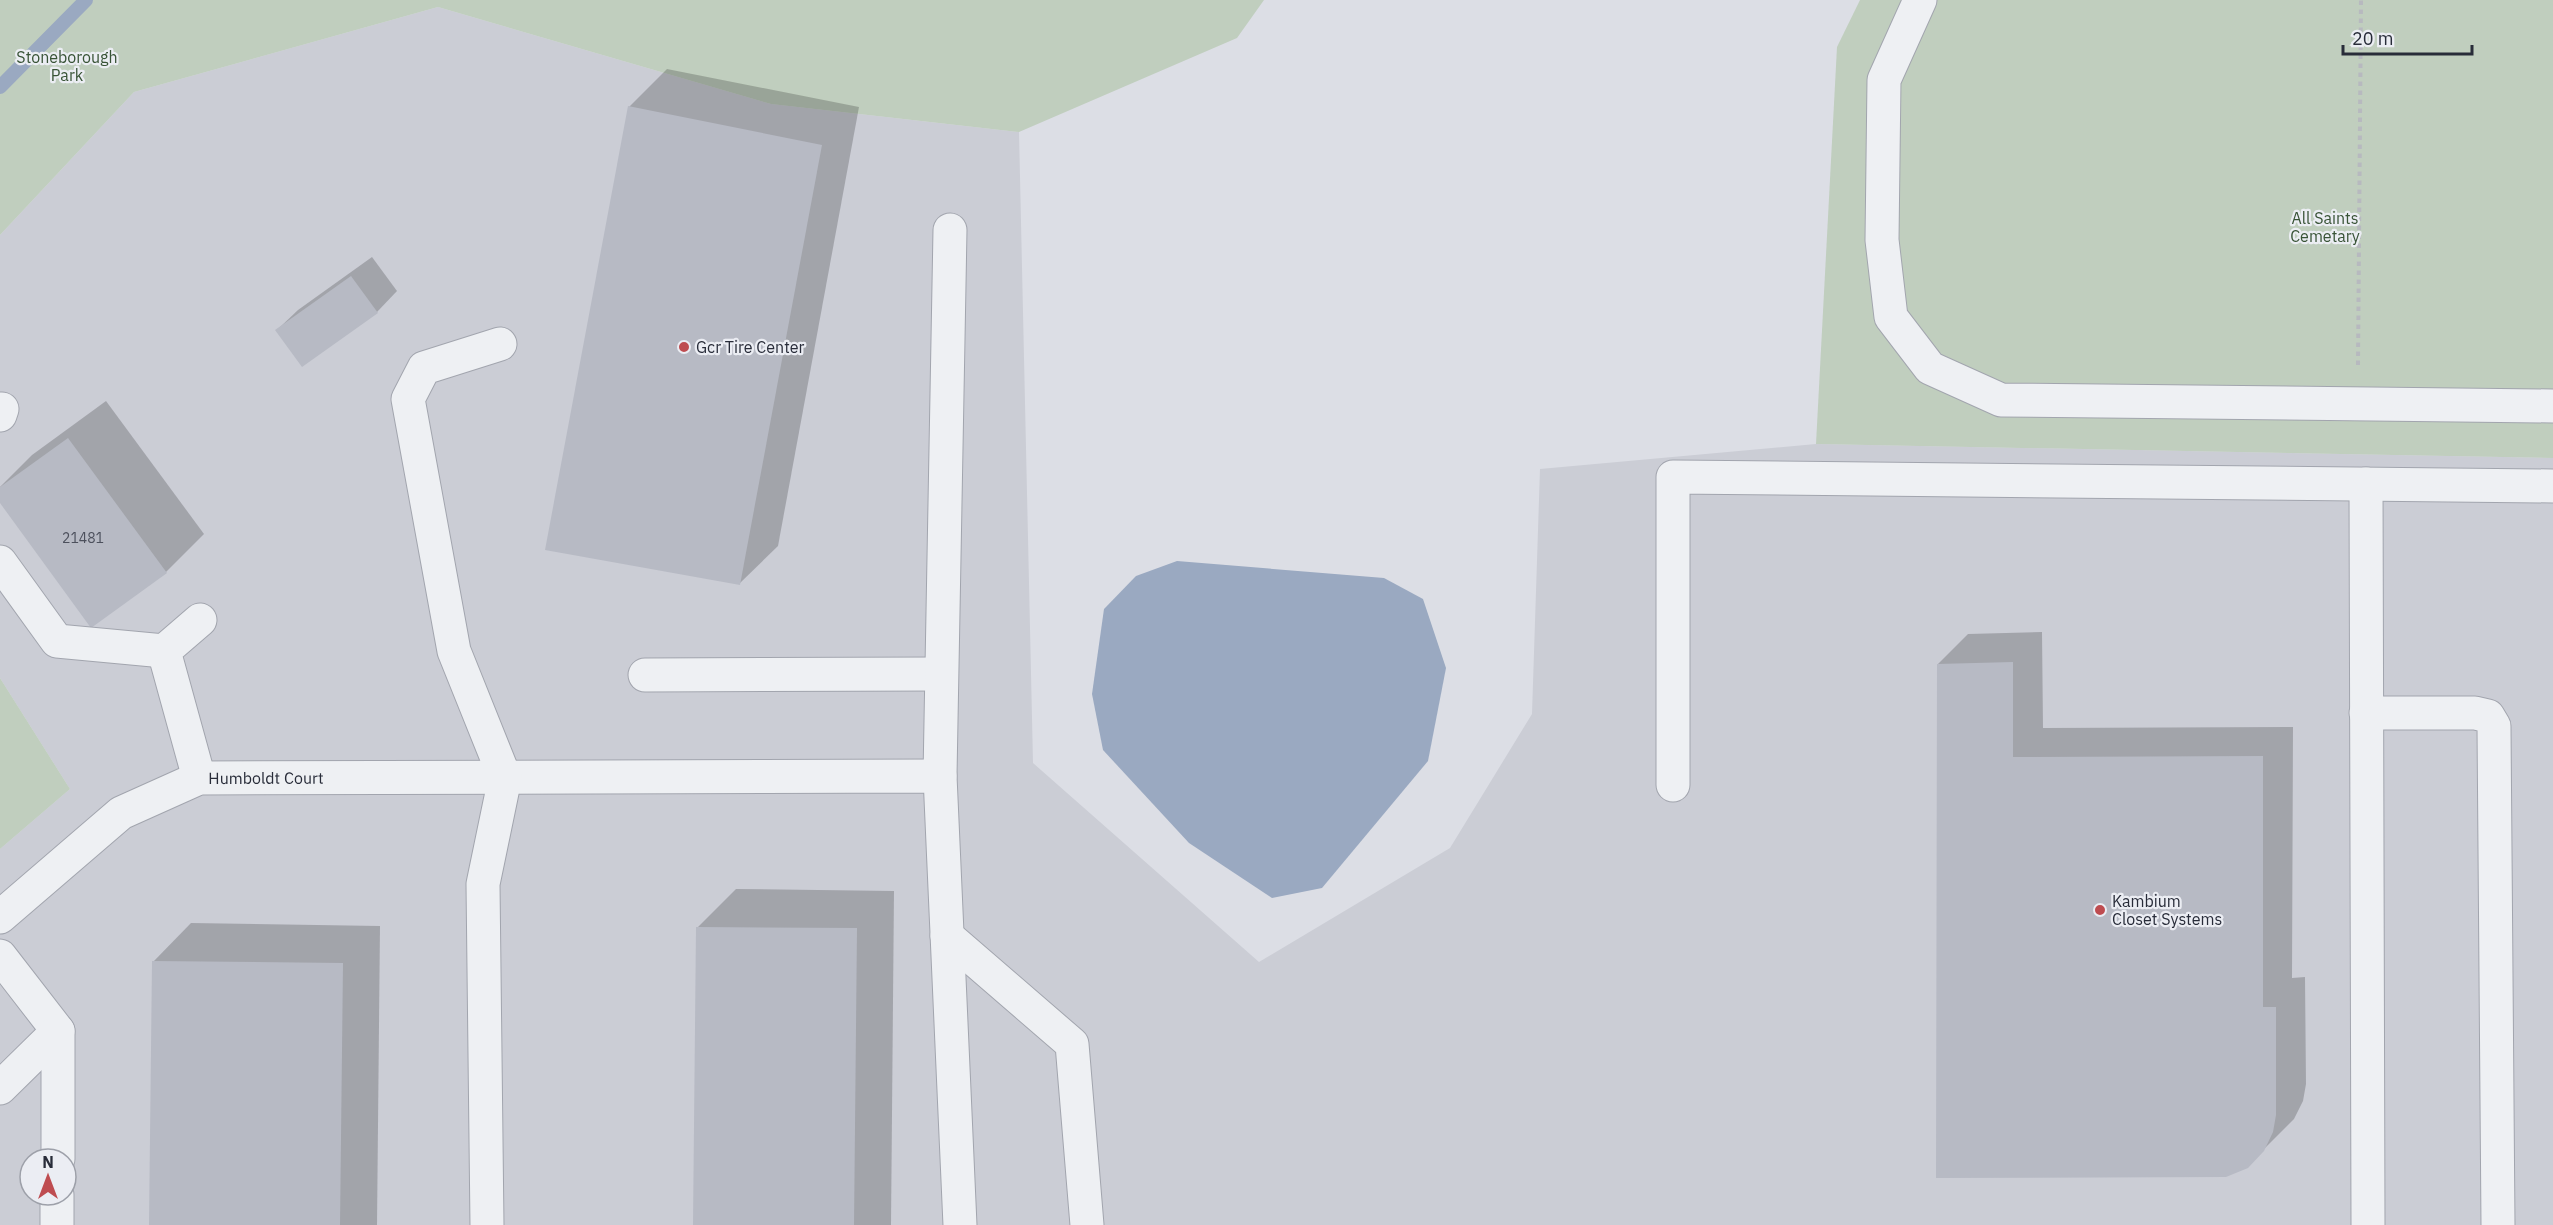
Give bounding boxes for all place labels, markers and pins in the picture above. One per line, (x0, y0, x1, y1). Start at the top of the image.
place label: Gcr Tire Center (696, 337, 804, 357)
marker: Gcr Tire Center (677, 340, 691, 354)
place label: Kambium Closet Systems (2112, 891, 2222, 929)
marker: Kambium Closet Systems (2093, 903, 2107, 917)

